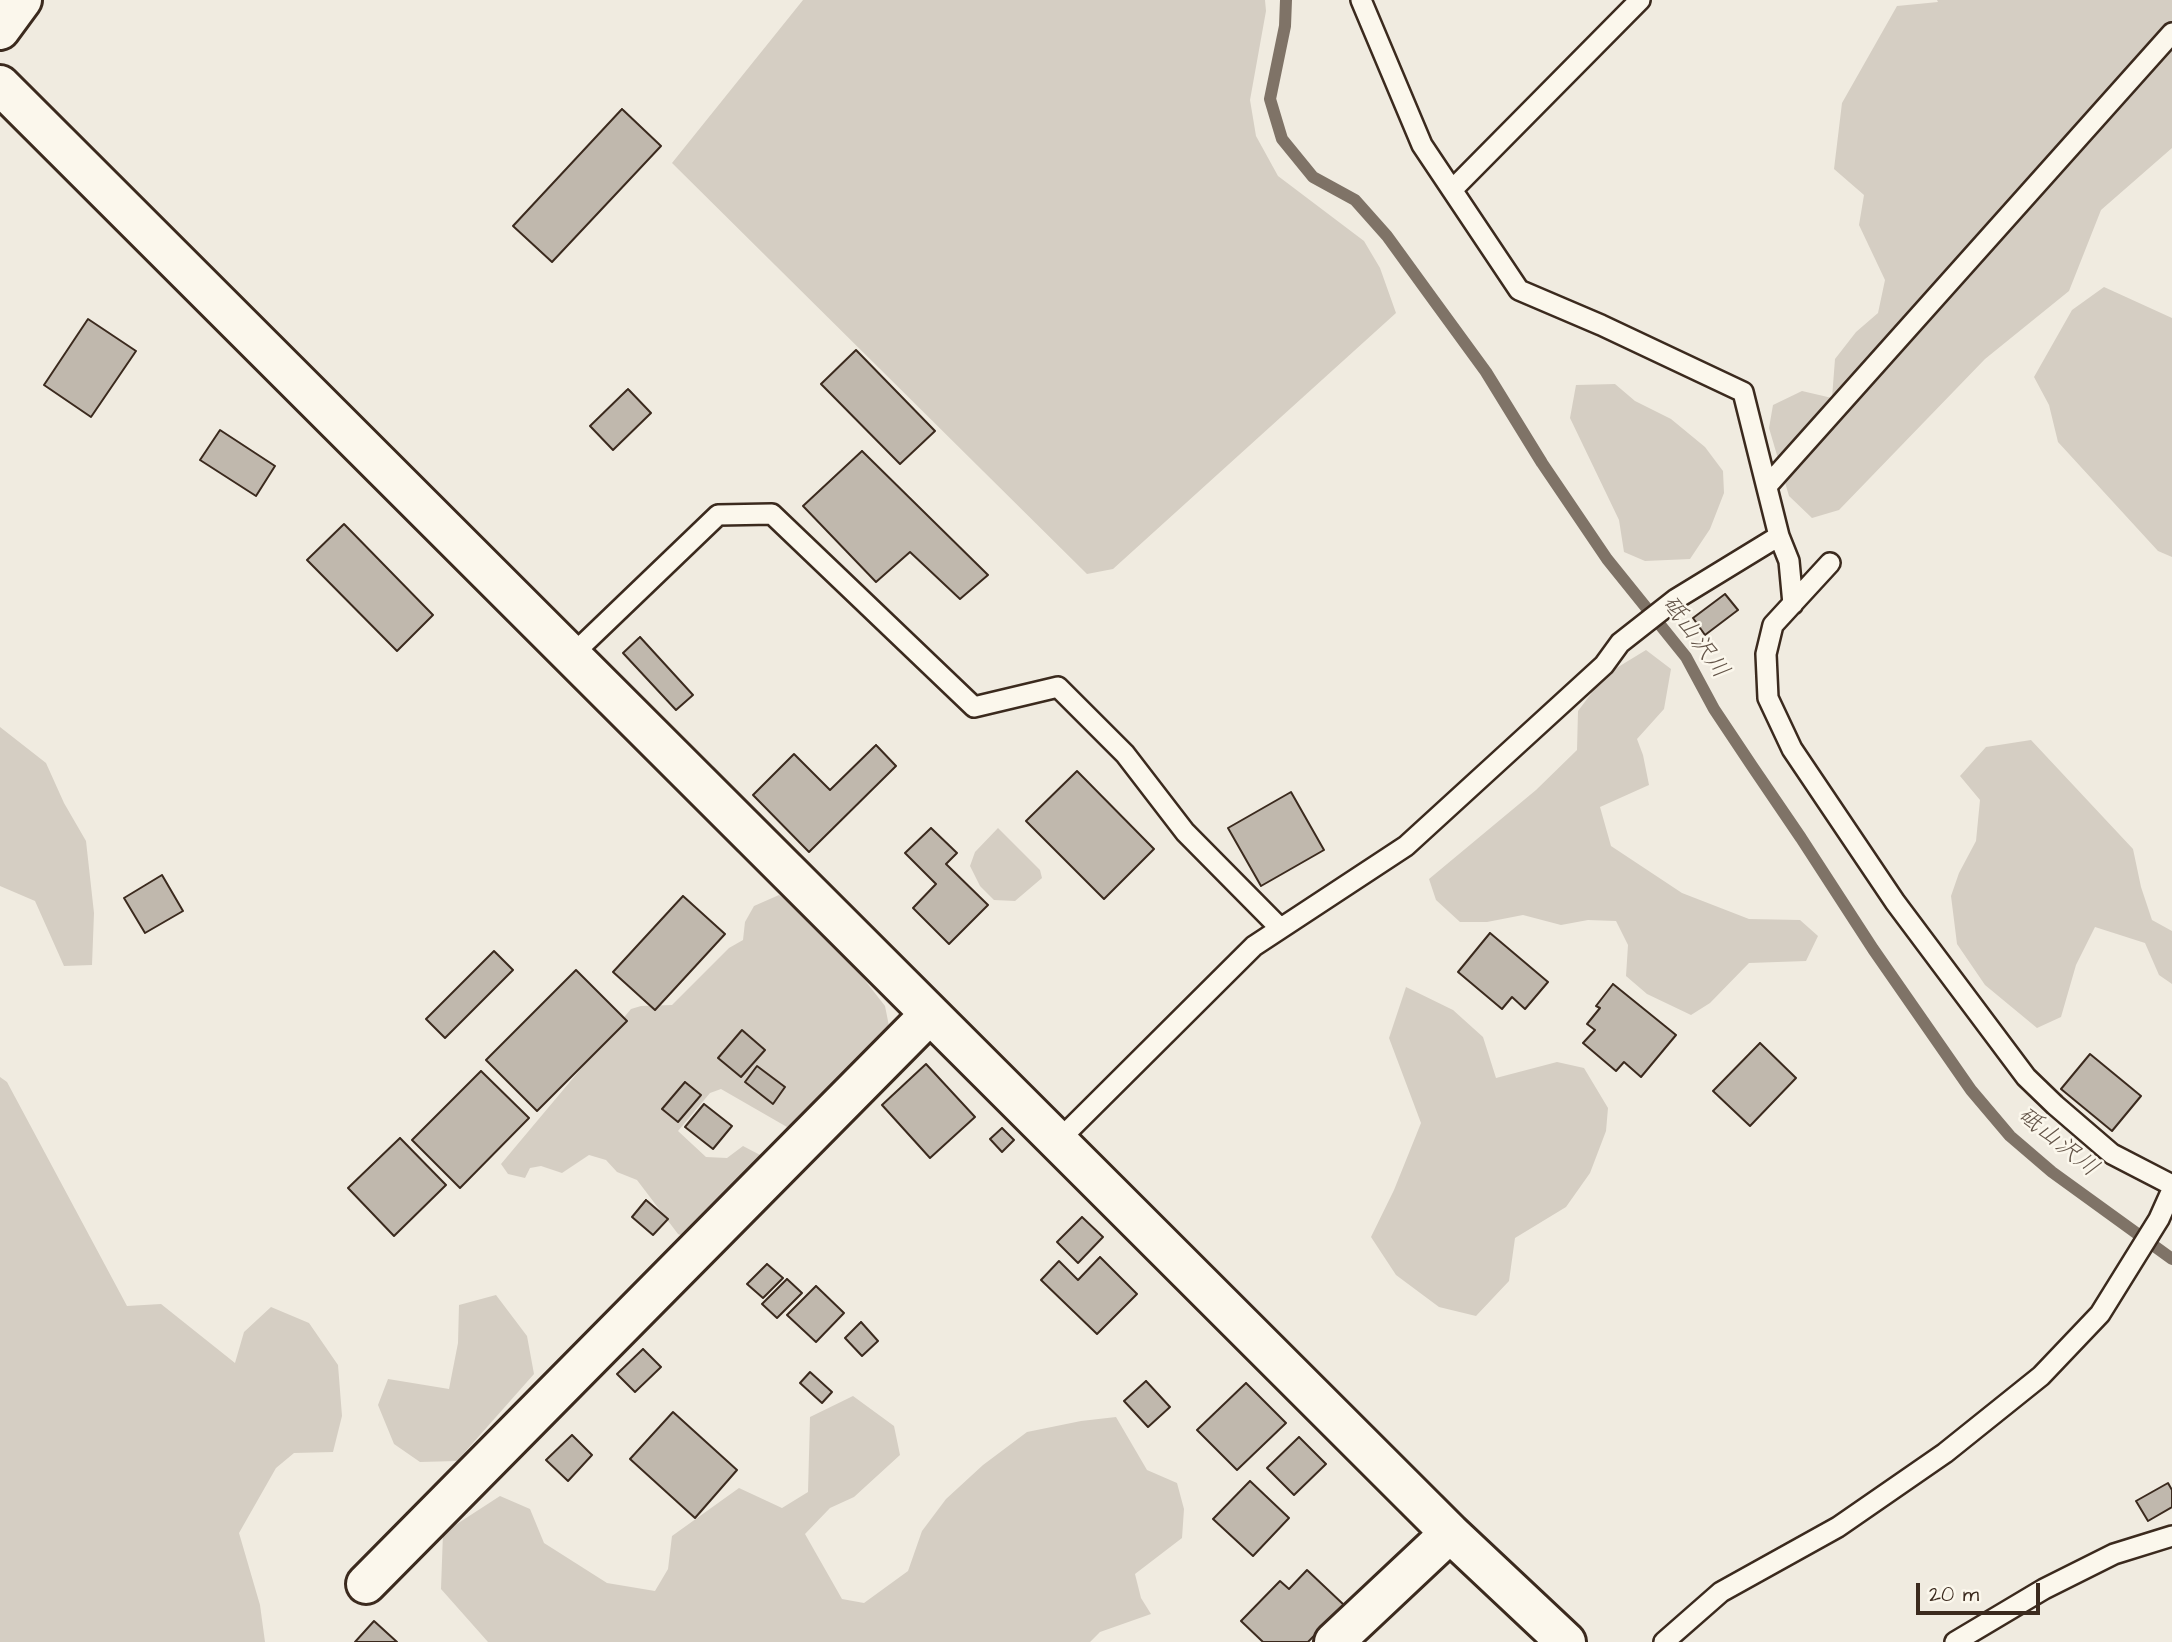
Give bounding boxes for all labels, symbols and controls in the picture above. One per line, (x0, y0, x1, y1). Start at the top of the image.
water label: 砥山沢川 (1654, 591, 1734, 685)
water label: 砥山沢川 (2011, 1102, 2103, 1184)
scale bar (1920, 1568, 2044, 1612)
text: 20 m (1929, 1580, 1979, 1609)

